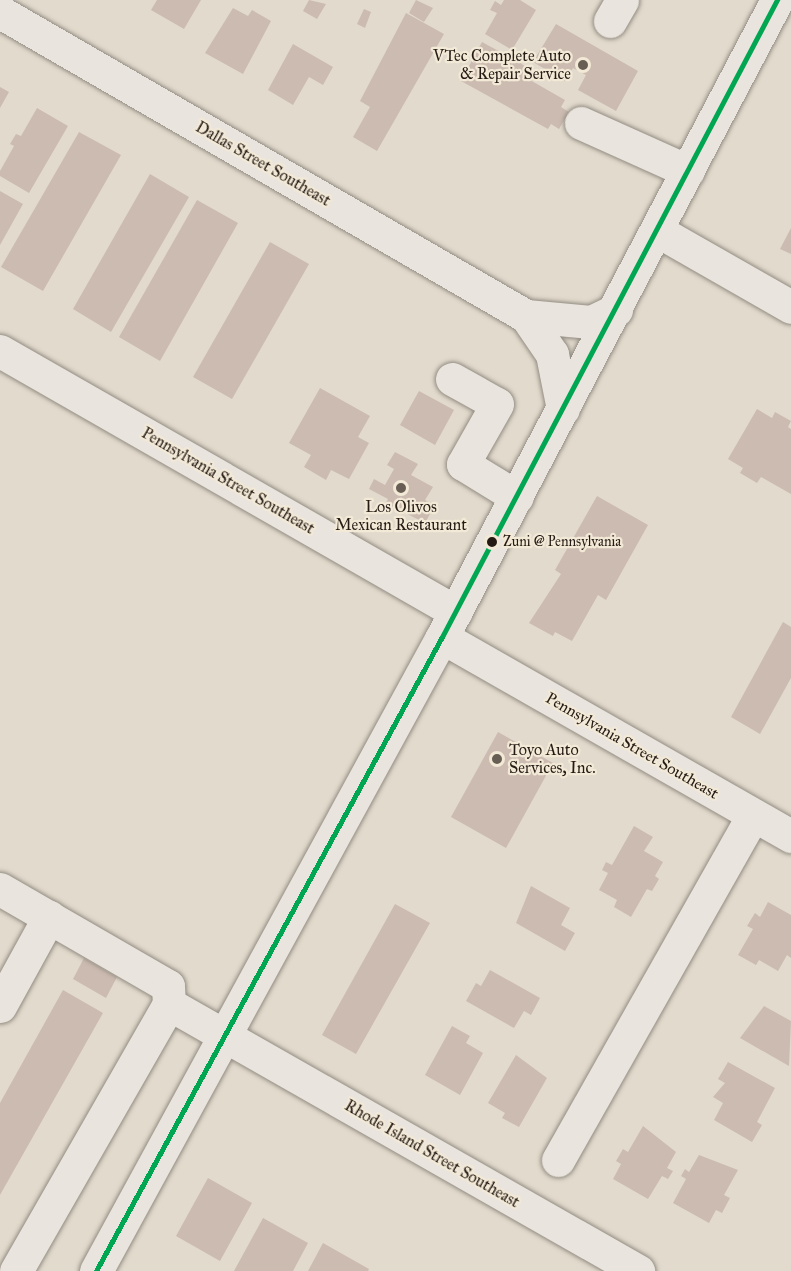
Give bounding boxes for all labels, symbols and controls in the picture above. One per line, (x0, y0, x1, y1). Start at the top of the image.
place label: VTec Complete Auto & Repair Service (433, 46, 571, 84)
marker: VTec Complete Auto & Repair Service (576, 58, 590, 72)
street label: Dallas Street Southeast (192, 118, 334, 210)
street label: Pennsylvania Street Southeast (138, 424, 318, 538)
marker: Los Olivos Mexican Restaurant (394, 481, 408, 495)
place label: Los Olivos Mexican Restaurant (335, 497, 467, 535)
place label: Zuni @ Pennsylvania (503, 534, 621, 550)
marker: Zuni @ Pennsylvania (486, 536, 498, 548)
street label: Pennsylvania Street Southeast (542, 689, 722, 803)
place label: Toyo Auto Services, Inc. (509, 740, 596, 778)
marker: Toyo Auto Services, Inc. (490, 752, 504, 766)
street label: Rhode Island Street Southeast (341, 1096, 523, 1212)

